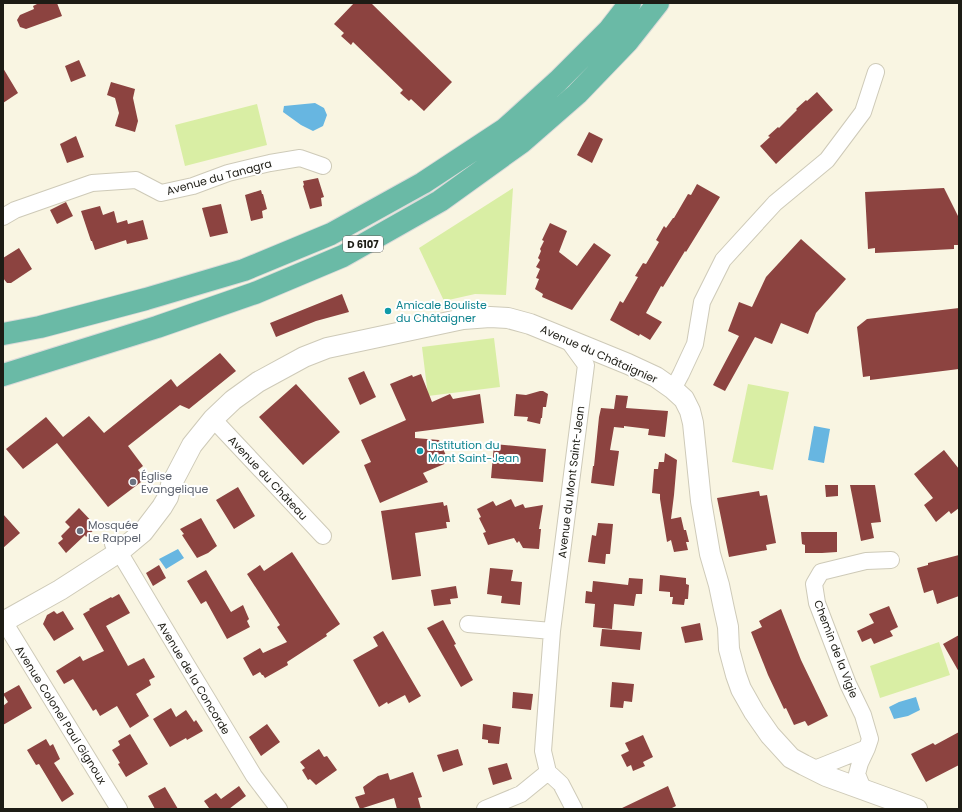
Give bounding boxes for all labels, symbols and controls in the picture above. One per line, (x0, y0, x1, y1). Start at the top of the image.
street label: Avenue du Tanagra (165, 155, 273, 199)
road number: D 6107 (343, 236, 383, 252)
place label: Amicale Bouliste du Châtaigner (396, 297, 487, 326)
marker: Amicale Bouliste du Châtaigner (383, 306, 393, 316)
street label: Avenue du Châtaignier (538, 321, 660, 387)
street label: Avenue du Mont Saint-Jean (554, 405, 588, 559)
street label: Avenue du Château (225, 432, 311, 524)
place label: Institution du Mont Saint-Jean (428, 437, 519, 466)
marker: Institution du Mont Saint-Jean (415, 446, 425, 456)
place label: Église Evangelique (141, 468, 208, 497)
marker: Église Evangelique (128, 477, 138, 487)
place label: Mosquée Le Rappel (88, 517, 141, 546)
marker: Mosquée Le Rappel (75, 526, 85, 536)
street label: Chemin de la Vigie (810, 598, 862, 700)
street label: Avenue de la Concorde (154, 619, 234, 738)
street label: Avenue Colonel Paul Gignoux (12, 643, 111, 788)

